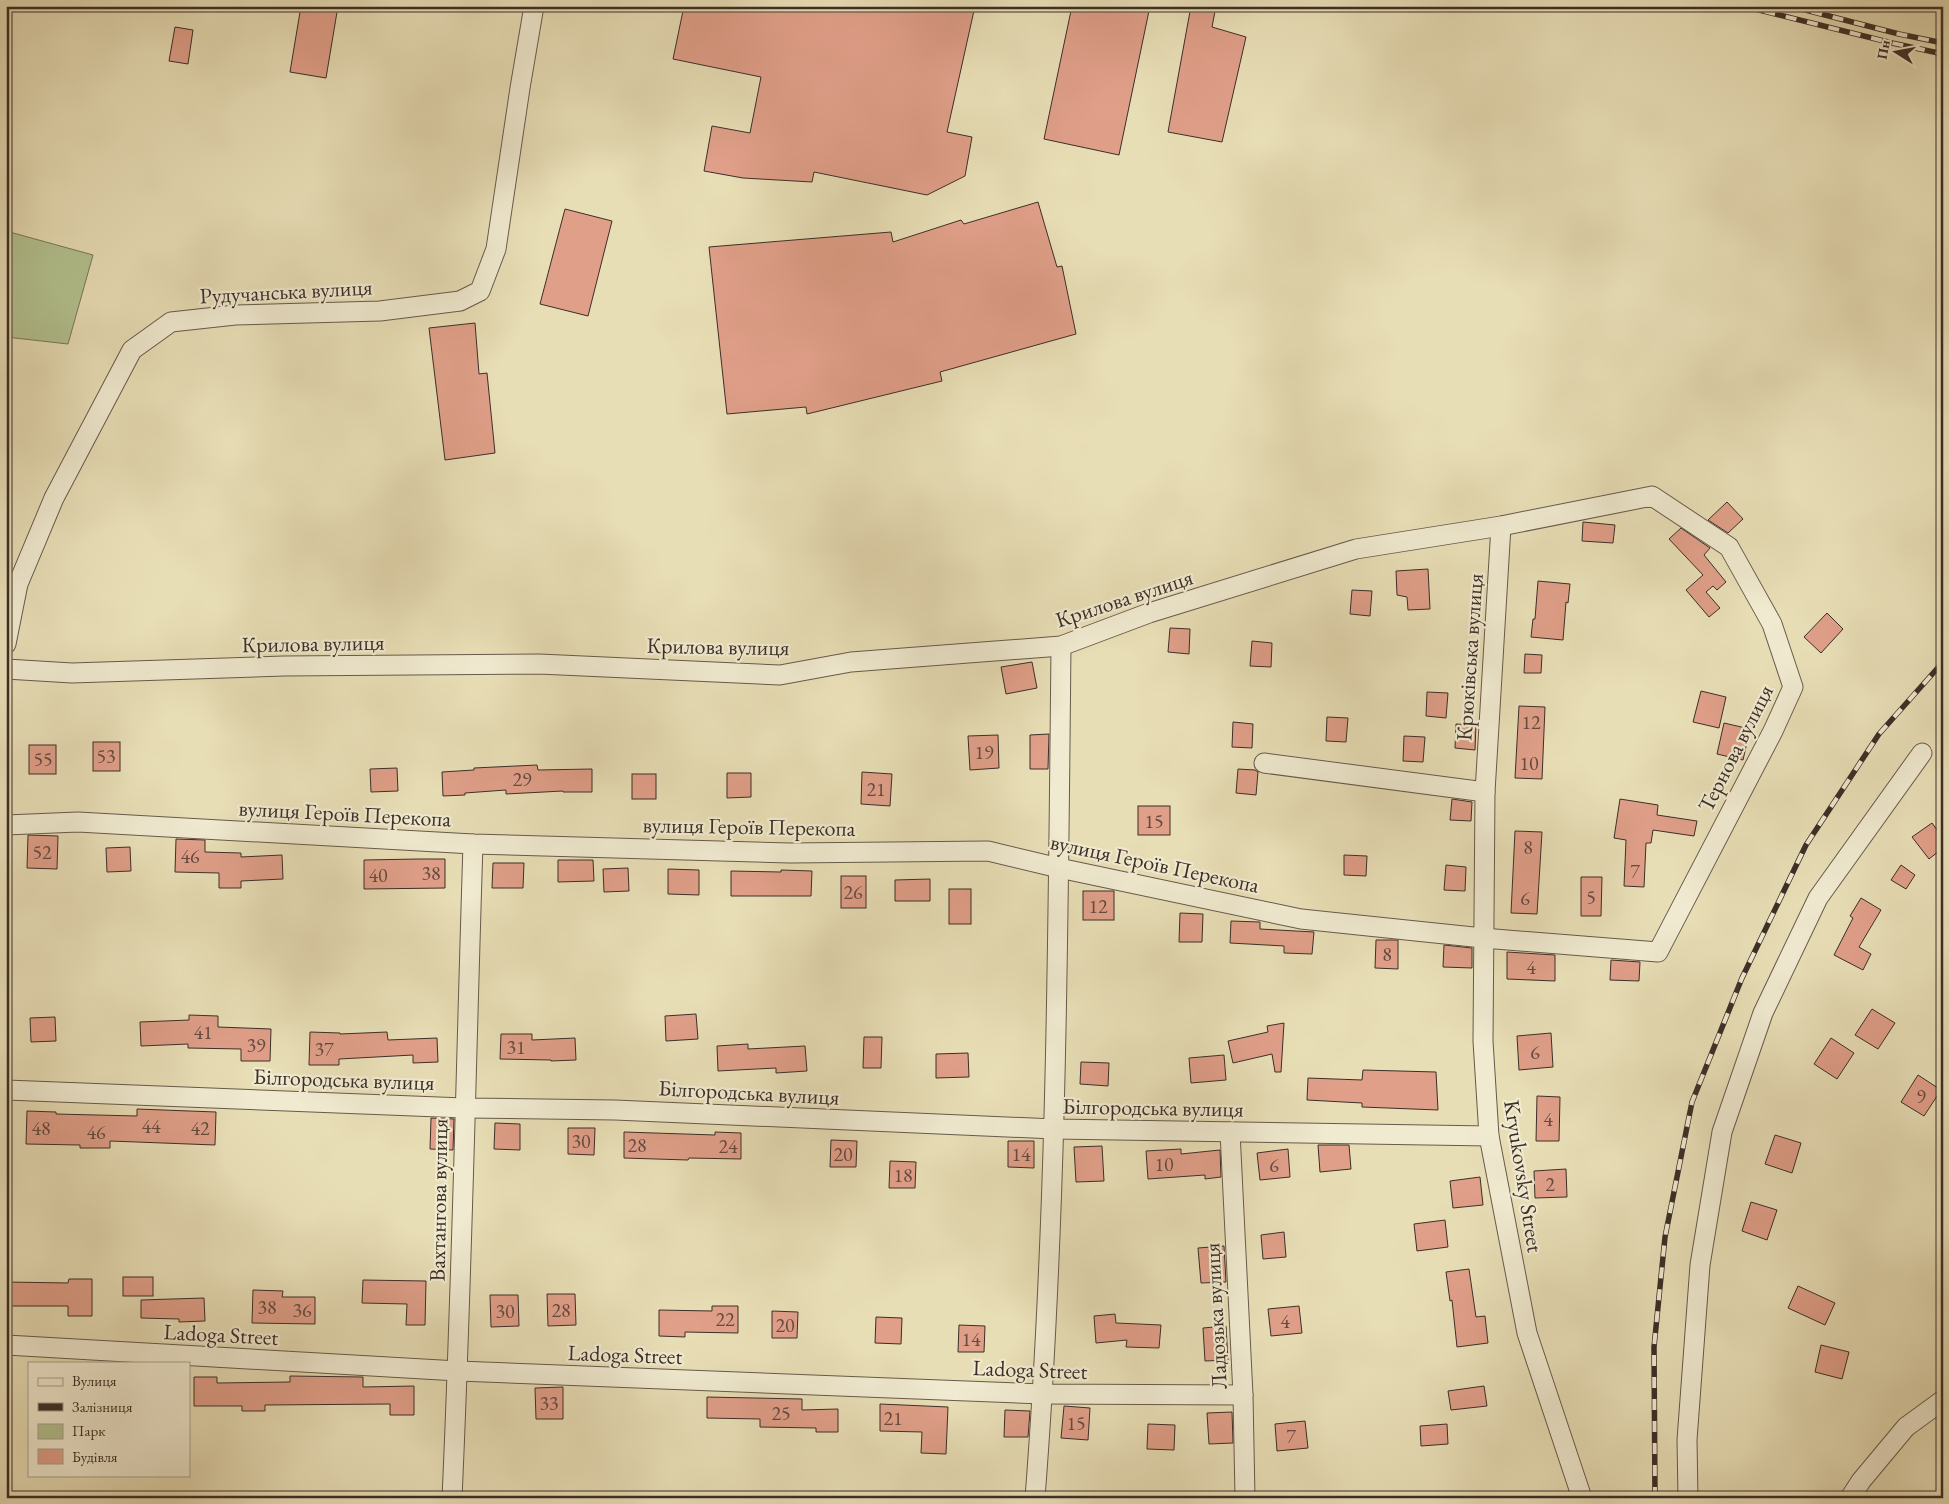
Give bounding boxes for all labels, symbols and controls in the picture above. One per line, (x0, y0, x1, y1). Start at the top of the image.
north arrow (1872, 28, 1922, 78)
text: Пн (1873, 38, 1894, 61)
street label: Рудучанська вулиця (199, 272, 373, 311)
street label: Крилова вулиця (1052, 563, 1197, 634)
street label: Крюківська вулиця (1449, 572, 1490, 742)
street label: Крилова вулиця (241, 628, 385, 659)
street label: Крилова вулиця (646, 631, 790, 662)
street label: Тернова вулиця (1691, 680, 1780, 817)
house number: 12 (1521, 709, 1541, 735)
house number: 19 (974, 739, 994, 765)
house number: 53 (96, 743, 116, 769)
house number: 55 (33, 746, 53, 772)
house number: 10 (1519, 750, 1539, 776)
house number: 29 (512, 766, 532, 792)
house number: 21 (866, 776, 886, 802)
street label: вулиця Героїв Перекопа (238, 793, 452, 834)
house number: 15 (1144, 808, 1164, 834)
street label: вулиця Героїв Перекопа (642, 810, 856, 843)
street label: вулиця Героїв Перекопа (1048, 827, 1262, 900)
house number: 8 (1523, 834, 1533, 860)
house number: 52 (32, 839, 52, 865)
house number: 46 (180, 843, 200, 869)
house number: 7 (1630, 858, 1640, 884)
house number: 38 (421, 860, 441, 886)
house number: 40 (368, 862, 388, 888)
house number: 26 (843, 879, 863, 905)
house number: 5 (1586, 884, 1596, 910)
house number: 6 (1520, 885, 1530, 911)
house number: 12 (1088, 893, 1108, 919)
house number: 8 (1382, 941, 1392, 967)
house number: 4 (1526, 954, 1536, 980)
house number: 41 (193, 1019, 213, 1045)
house number: 39 (246, 1032, 266, 1058)
house number: 31 (506, 1034, 526, 1060)
house number: 37 (314, 1036, 334, 1062)
house number: 6 (1530, 1039, 1540, 1065)
street label: Білгородська вулиця (253, 1062, 435, 1097)
street label: Білгородська вулиця (658, 1073, 840, 1112)
house number: 9 (1916, 1083, 1926, 1109)
street label: Білгородська вулиця (1062, 1091, 1244, 1124)
street label: Kryukovsky Street (1497, 1098, 1550, 1254)
house number: 4 (1543, 1106, 1553, 1132)
house number: 44 (141, 1113, 161, 1139)
house number: 48 (31, 1115, 51, 1141)
house number: 42 (190, 1115, 210, 1141)
street label: Вахтангова вулиця (423, 1118, 454, 1282)
house number: 46 (86, 1119, 106, 1145)
house number: 30 (571, 1128, 591, 1154)
house number: 28 (627, 1132, 647, 1158)
house number: 24 (718, 1133, 738, 1159)
house number: 20 (833, 1141, 853, 1167)
house number: 14 (1011, 1141, 1031, 1167)
house number: 10 (1154, 1151, 1174, 1177)
house number: 6 (1269, 1152, 1279, 1178)
house number: 18 (893, 1162, 913, 1188)
house number: 2 (1545, 1171, 1555, 1197)
street label: Ладозька вулиця (1197, 1242, 1234, 1390)
house number: 38 (257, 1294, 277, 1320)
house number: 36 (292, 1297, 312, 1323)
house number: 28 (551, 1297, 571, 1323)
house number: 30 (495, 1298, 515, 1324)
house number: 22 (715, 1306, 735, 1332)
house number: 4 (1280, 1308, 1290, 1334)
house number: 20 (775, 1312, 795, 1338)
street label: Ladoga Street (163, 1317, 279, 1352)
house number: 14 (961, 1326, 981, 1352)
street label: Ladoga Street (567, 1338, 683, 1371)
street label: Ladoga Street (972, 1353, 1088, 1386)
legend (28, 1362, 190, 1476)
text: Вулиця (72, 1371, 117, 1390)
house number: 33 (539, 1390, 559, 1416)
text: Залізниця (72, 1397, 133, 1416)
house number: 25 (771, 1400, 791, 1426)
house number: 21 (883, 1405, 903, 1431)
house number: 15 (1066, 1410, 1086, 1436)
text: Парк (72, 1421, 105, 1440)
house number: 7 (1286, 1423, 1296, 1449)
text: Будівля (72, 1447, 118, 1466)

